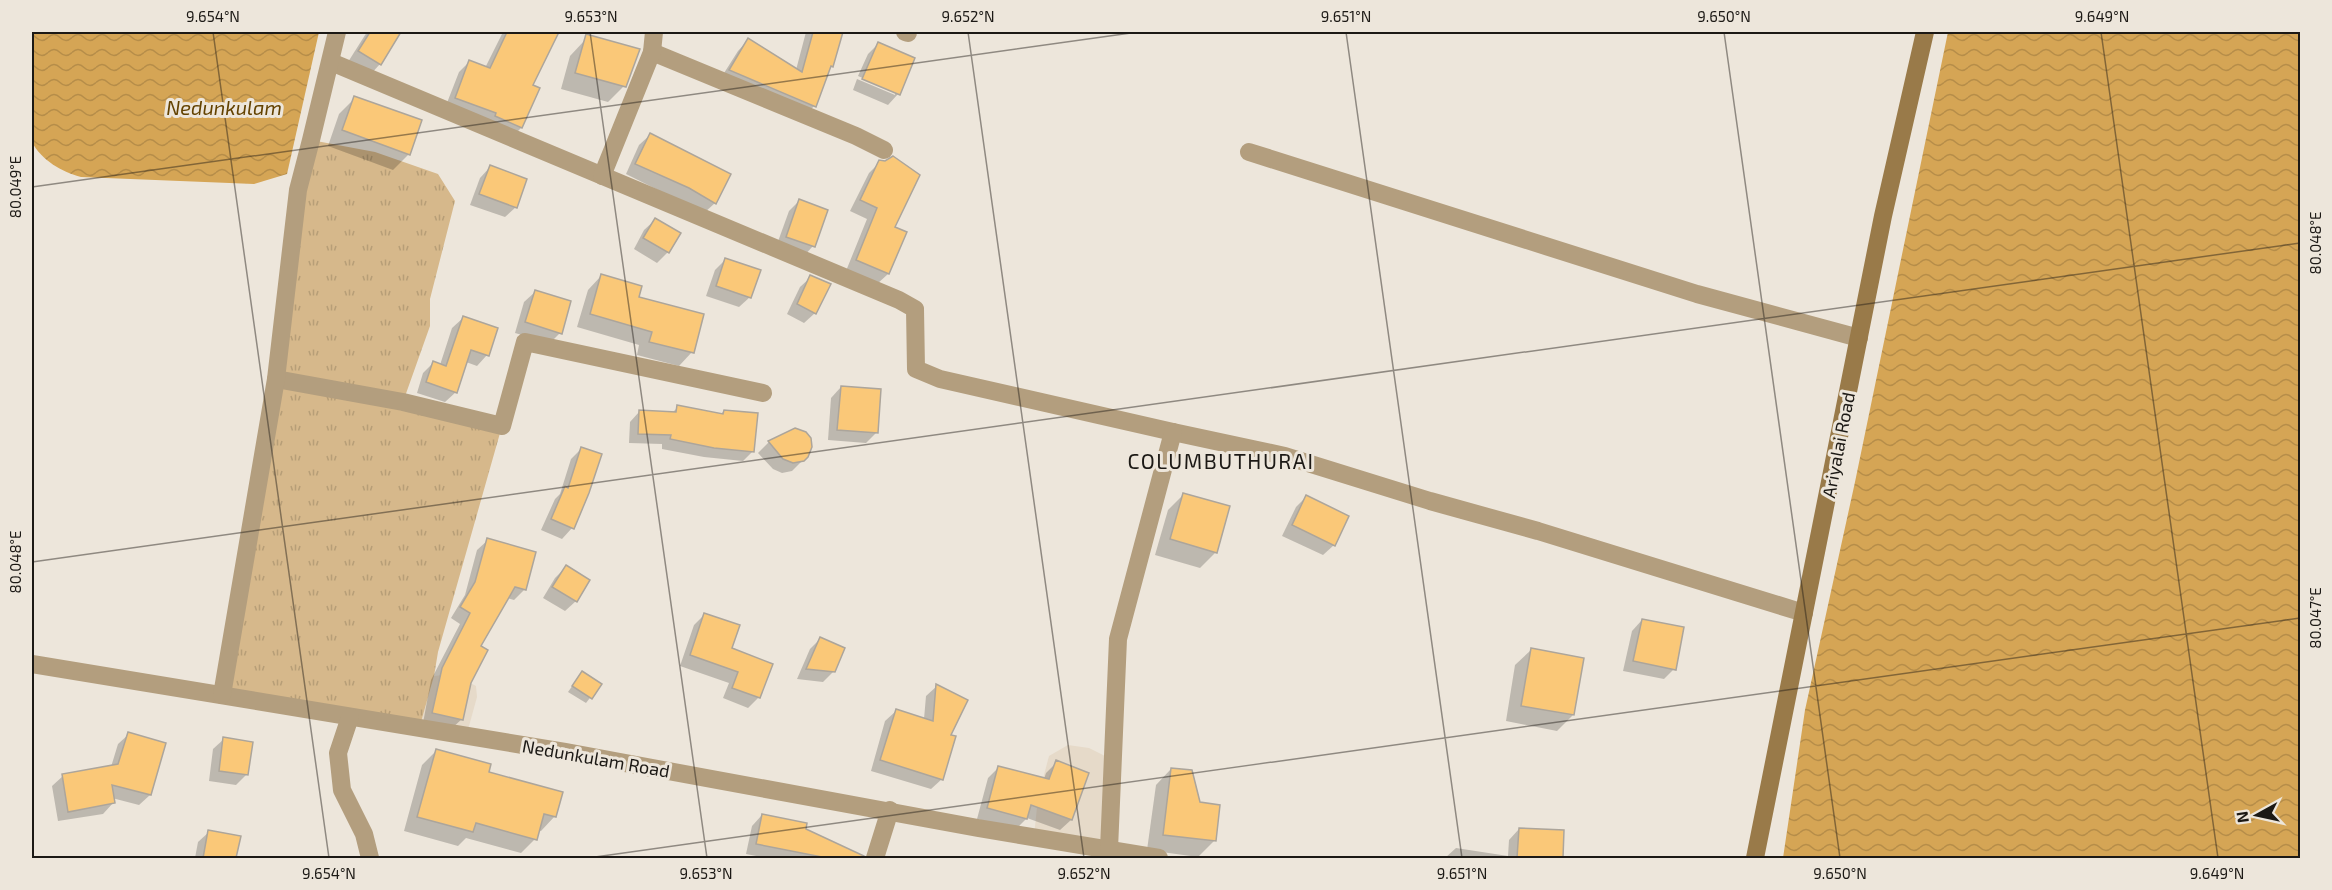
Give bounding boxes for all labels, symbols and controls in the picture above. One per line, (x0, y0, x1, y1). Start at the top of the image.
text: 9.654°N (186, 7, 240, 25)
text: 9.653°N (565, 7, 618, 25)
text: 9.652°N (941, 7, 995, 25)
text: 9.651°N (1321, 7, 1371, 25)
text: 9.650°N (1697, 7, 1751, 25)
text: 9.649°N (2075, 7, 2129, 25)
water label: Nedunkulam (166, 95, 282, 119)
text: 80.049°E (6, 156, 24, 218)
text: 80.048°E (2306, 212, 2324, 274)
street label: Ariyalai Road (1817, 390, 1859, 500)
district label: COLUMBUTHURAI (1128, 448, 1314, 473)
text: 80.048°E (6, 531, 24, 593)
text: 80.047°E (2306, 587, 2324, 649)
street label: Nedunkulam Road (521, 734, 671, 782)
north arrow (2227, 785, 2287, 845)
text: N (2231, 810, 2252, 824)
text: 9.654°N (302, 864, 356, 882)
text: 9.653°N (680, 864, 733, 882)
text: 9.652°N (1057, 864, 1111, 882)
text: 9.651°N (1437, 864, 1487, 882)
text: 9.650°N (1813, 864, 1867, 882)
text: 9.649°N (2190, 864, 2244, 882)

